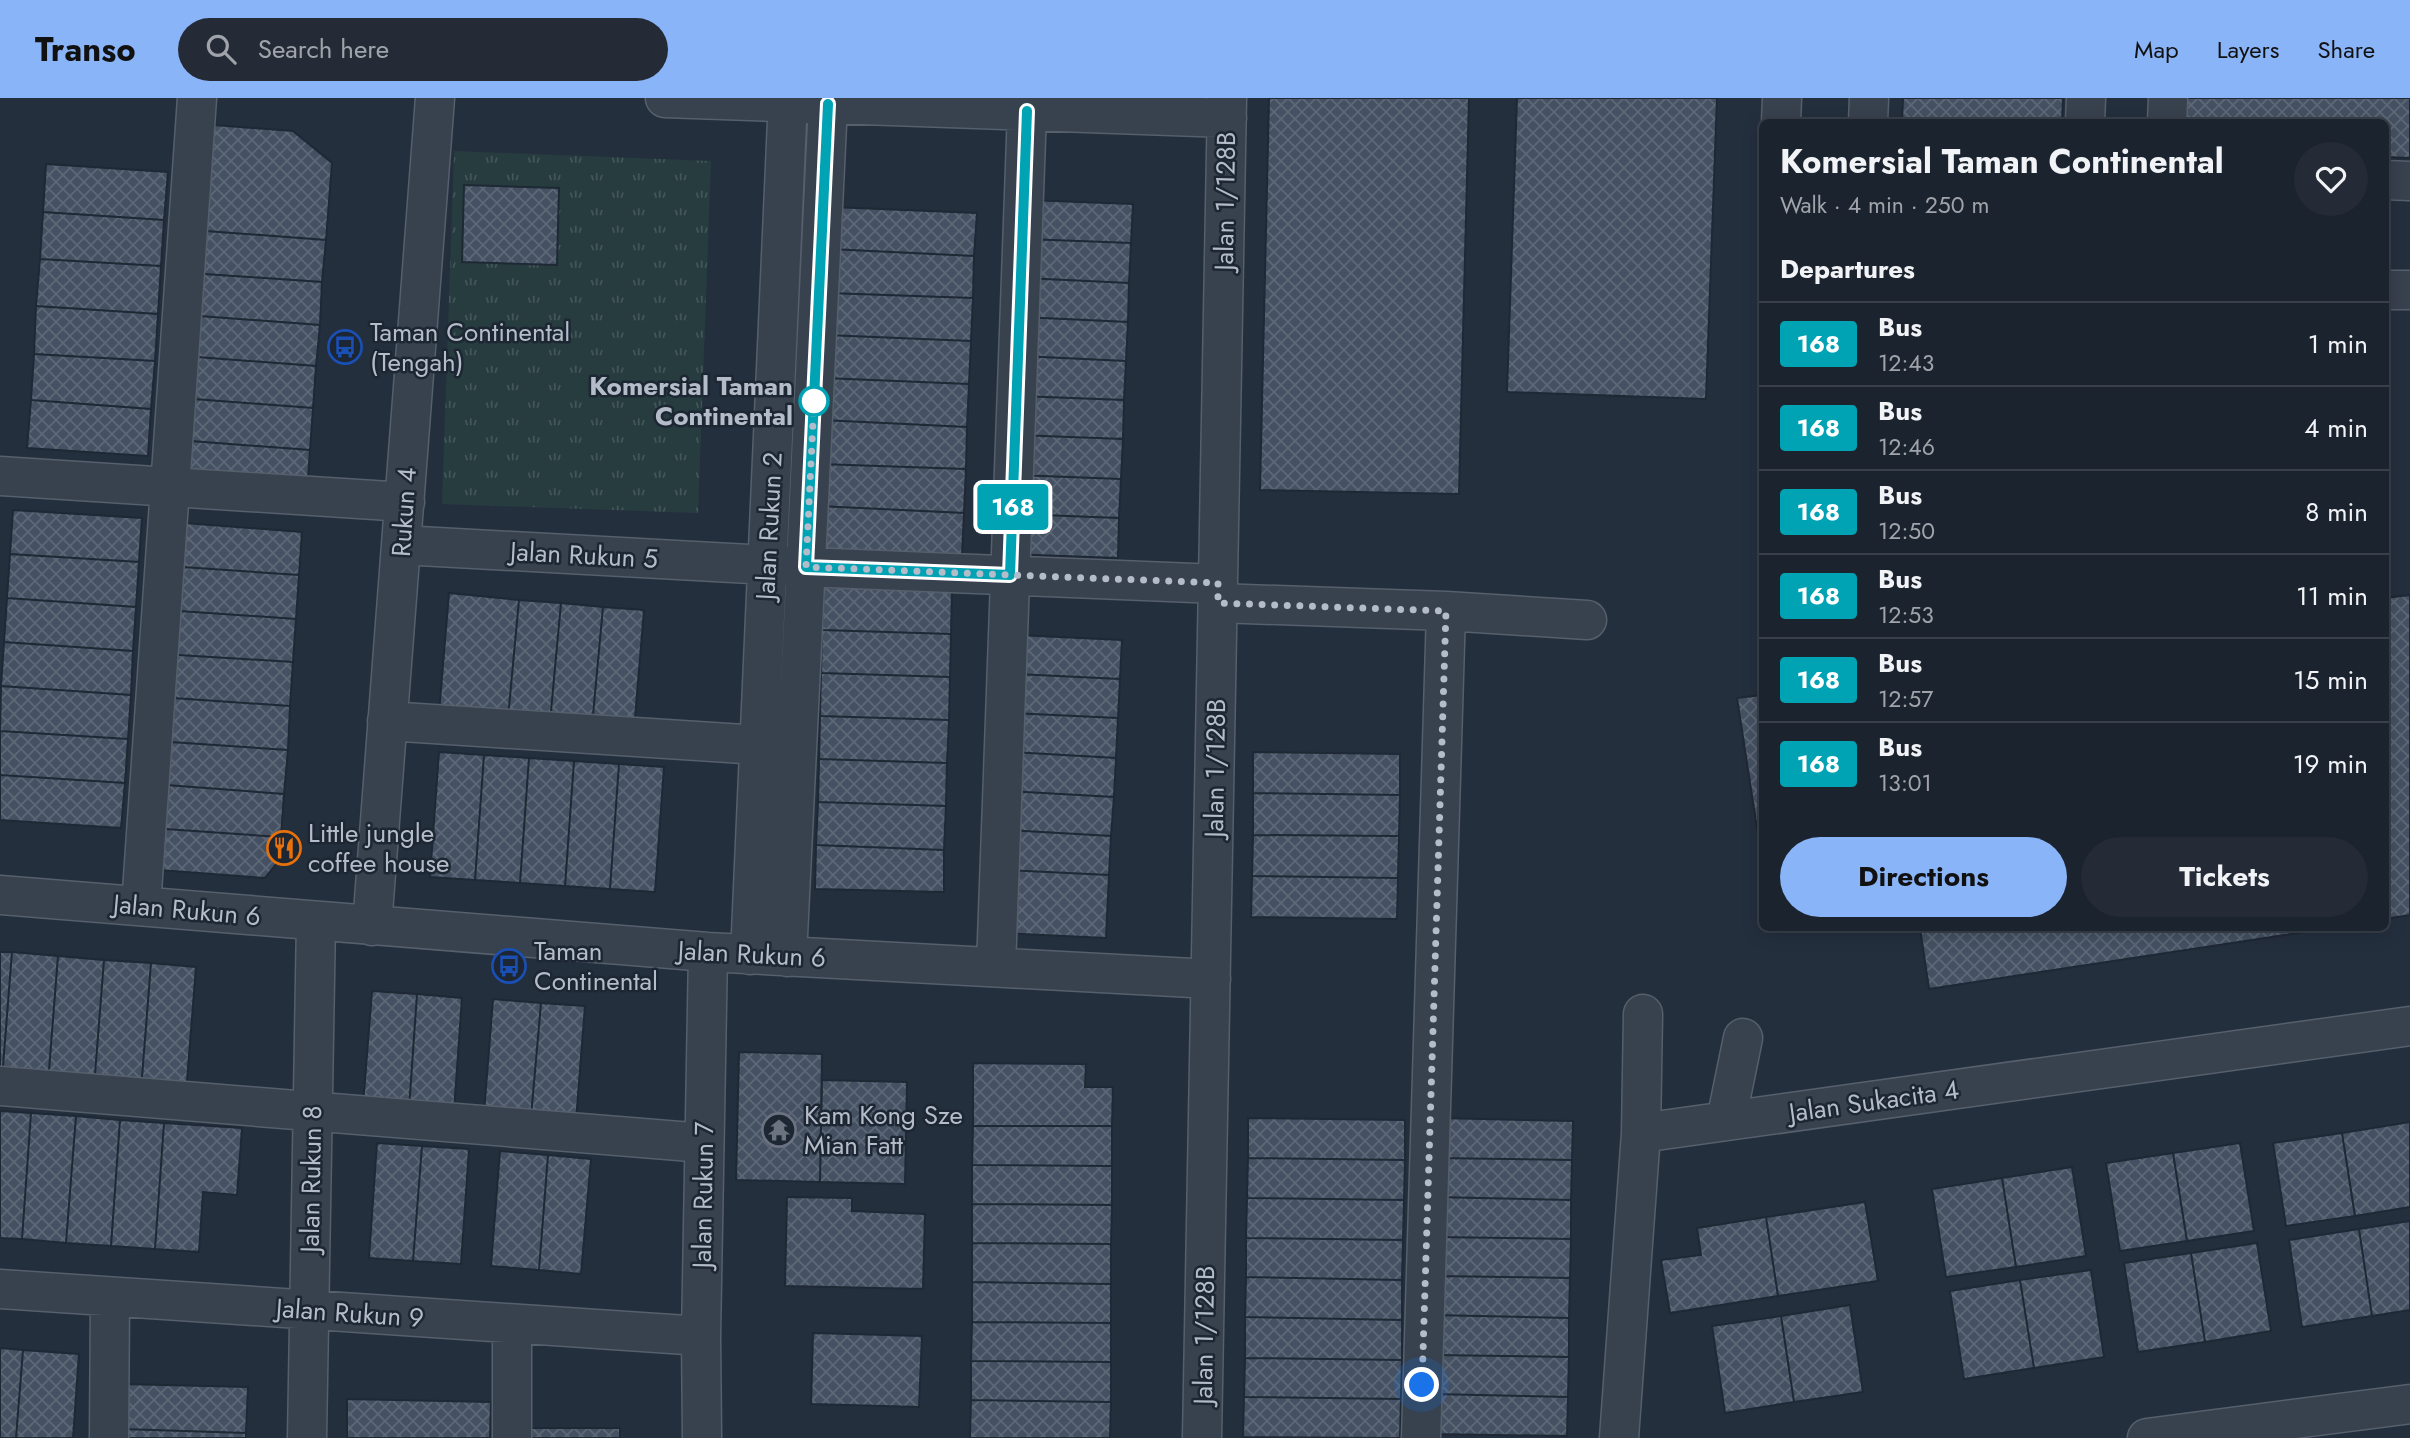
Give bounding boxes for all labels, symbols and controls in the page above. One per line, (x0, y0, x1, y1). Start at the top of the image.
search box (178, 18, 668, 81)
text: Transo (35, 26, 136, 73)
icon: search (202, 30, 240, 68)
text: Search here (258, 30, 389, 68)
text: Map (2134, 32, 2179, 67)
text: Layers (2217, 32, 2279, 67)
text: Share (2317, 32, 2375, 67)
street label: Jalan 1/128B (1205, 131, 1245, 274)
text: Komersial Taman Continental (1780, 138, 2224, 185)
button: heart (2294, 142, 2368, 216)
text: Walk · 4 min · 250 m (1780, 188, 1989, 222)
text: Departures (1780, 250, 1915, 288)
text: Bus (1878, 308, 1922, 346)
place label: Taman Continental (Tengah) (370, 313, 570, 381)
text: 1 min (2308, 325, 2368, 363)
text: 168 (1797, 326, 1840, 361)
bus stop icon: Taman Continental (Tengah) (326, 328, 364, 366)
text: 12:43 (1878, 346, 1934, 380)
place label: Komersial Taman Continental (589, 367, 793, 435)
marker: Komersial Taman Continental (799, 386, 829, 416)
text: Bus (1878, 392, 1922, 430)
text: 4 min (2304, 409, 2368, 447)
text: 168 (1797, 410, 1840, 445)
text: 12:46 (1878, 430, 1935, 464)
street label: Jalan Rukun 2 (746, 451, 792, 604)
street label: Rukun 4 (382, 466, 426, 558)
text: Bus (1878, 476, 1922, 514)
line badge: 168 (973, 484, 1053, 530)
text: 168 (991, 489, 1035, 524)
text: 8 min (2305, 493, 2368, 531)
text: 168 (1797, 494, 1840, 529)
text: 12:50 (1878, 514, 1935, 548)
street label: Jalan Rukun 5 (506, 532, 659, 578)
text: Bus (1878, 560, 1922, 598)
text: 11 min (2296, 577, 2368, 615)
text: 168 (1797, 578, 1840, 613)
text: 12:53 (1878, 598, 1934, 632)
text: Bus (1878, 644, 1922, 682)
text: 15 min (2293, 661, 2368, 699)
text: 168 (1797, 662, 1840, 697)
text: 12:57 (1878, 682, 1933, 716)
street label: Jalan 1/128B (1195, 698, 1235, 841)
text: Bus (1878, 728, 1922, 766)
text: 19 min (2293, 745, 2368, 783)
text: 168 (1797, 746, 1840, 781)
text: 13:01 (1878, 766, 1932, 800)
place label: Little jungle coffee house (308, 814, 449, 882)
restaurant icon: Little jungle coffee house (265, 829, 303, 867)
button: Directions (1780, 837, 2067, 917)
button: Tickets (2081, 837, 2368, 917)
street label: Jalan Rukun 6 (109, 884, 262, 935)
street label: Jalan Rukun 6 (674, 931, 827, 977)
place label: Taman Continental (534, 932, 658, 1000)
bus stop icon: Taman Continental (490, 947, 528, 985)
street label: Jalan Sukacita 4 (1784, 1070, 1962, 1132)
place label: Kam Kong Sze Mian Fatt (804, 1096, 963, 1164)
street label: Jalan Rukun 8 (291, 1105, 331, 1256)
temple icon: Kam Kong Sze Mian Fatt (760, 1111, 798, 1149)
street label: Jalan Rukun 7 (683, 1121, 723, 1272)
street label: Jalan 1/128B (1184, 1265, 1224, 1408)
street label: Jalan Rukun 9 (272, 1289, 425, 1337)
your location (1404, 1367, 1439, 1402)

